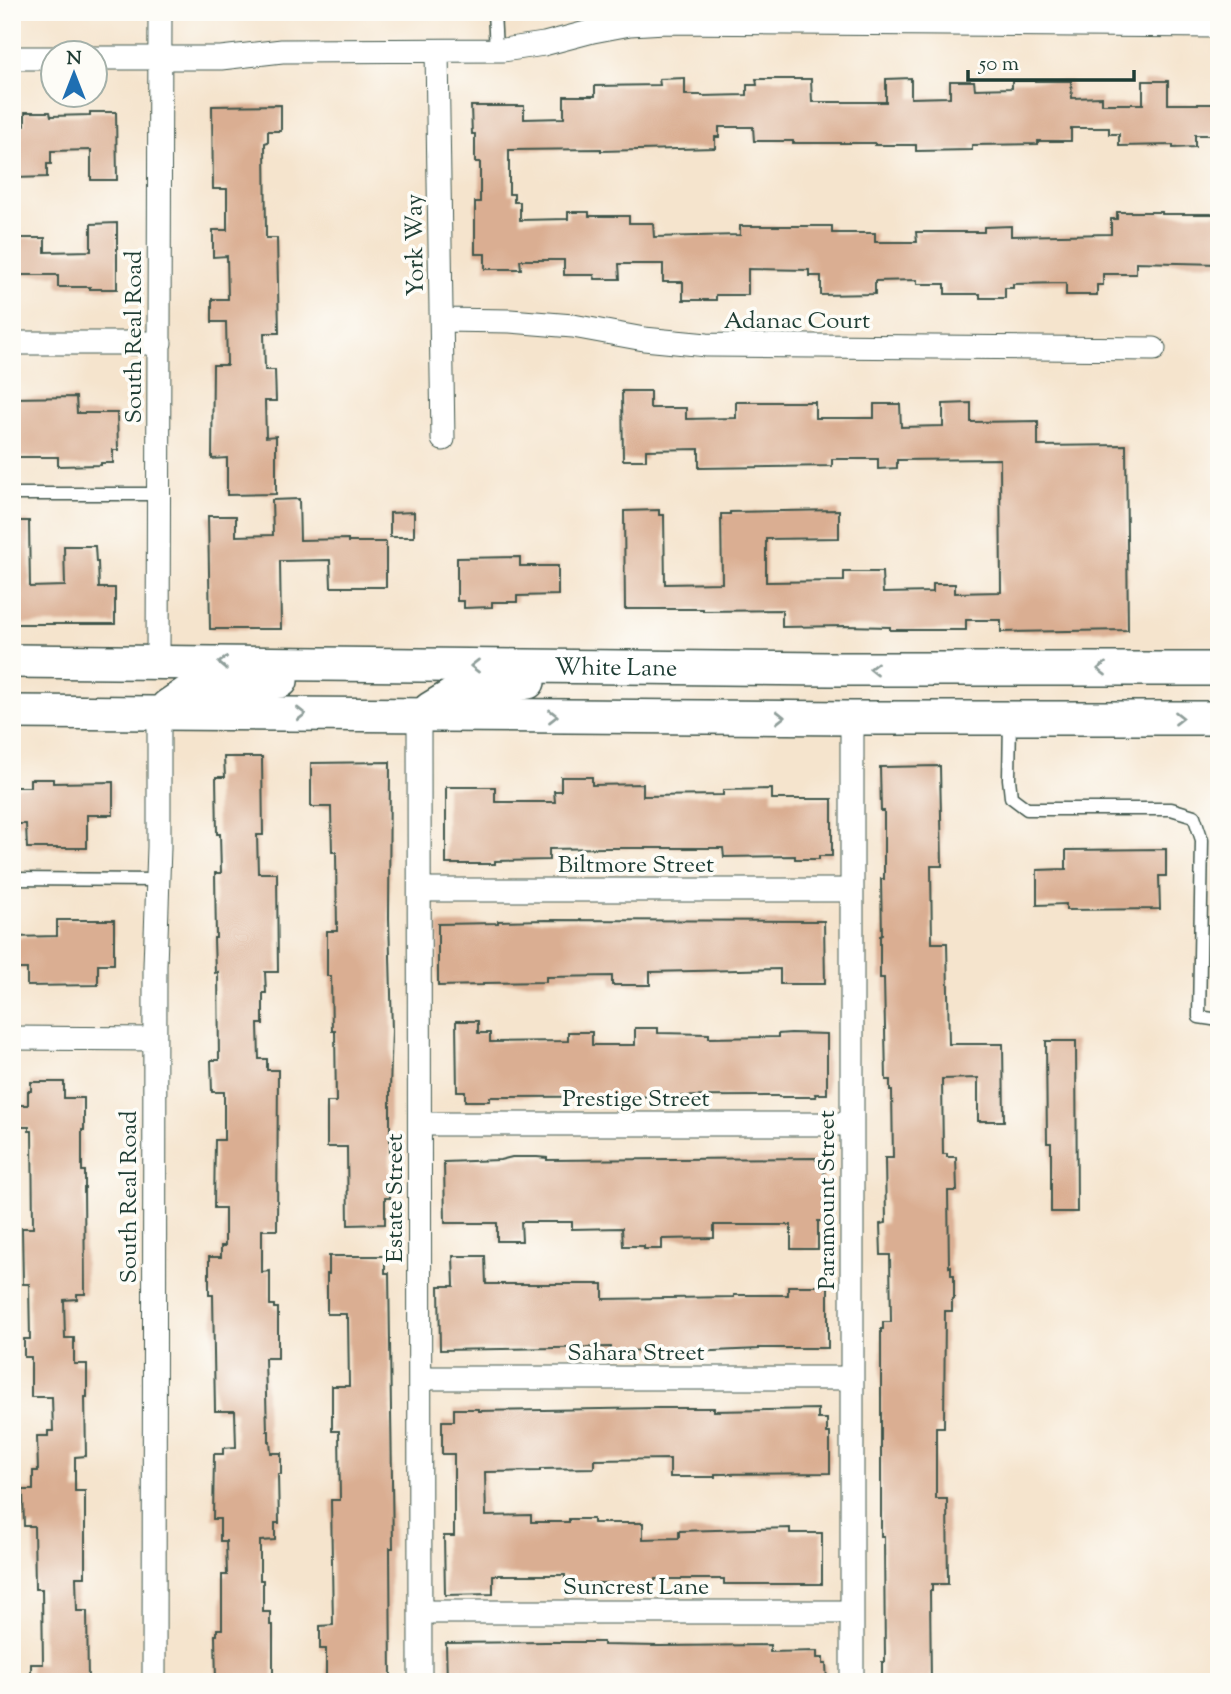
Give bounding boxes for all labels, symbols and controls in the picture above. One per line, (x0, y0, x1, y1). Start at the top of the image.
north arrow (38, 38, 108, 108)
scale bar (968, 38, 1135, 82)
text: N (66, 46, 82, 73)
text: 50 m (978, 50, 1019, 80)
street label: York Way (398, 193, 434, 297)
street label: South Real Road (118, 250, 152, 424)
street label: Adanac Court (724, 305, 870, 339)
street label: White Lane (554, 651, 677, 687)
one-way arrow (217, 655, 228, 671)
one-way arrow (469, 658, 480, 674)
one-way arrow (868, 661, 879, 677)
one-way arrow (1096, 661, 1106, 677)
one-way arrow (296, 706, 307, 722)
one-way arrow (548, 708, 559, 724)
one-way arrow (776, 709, 786, 725)
one-way arrow (1175, 710, 1185, 726)
street label: Biltmore Street (558, 849, 714, 883)
street label: Prestige Street (562, 1083, 710, 1117)
street label: South Real Road (113, 1110, 147, 1284)
street label: Paramount Street (811, 1110, 845, 1290)
street label: Estate Street (379, 1133, 413, 1263)
street label: Sahara Street (567, 1337, 705, 1371)
street label: Suncrest Lane (563, 1571, 709, 1605)

